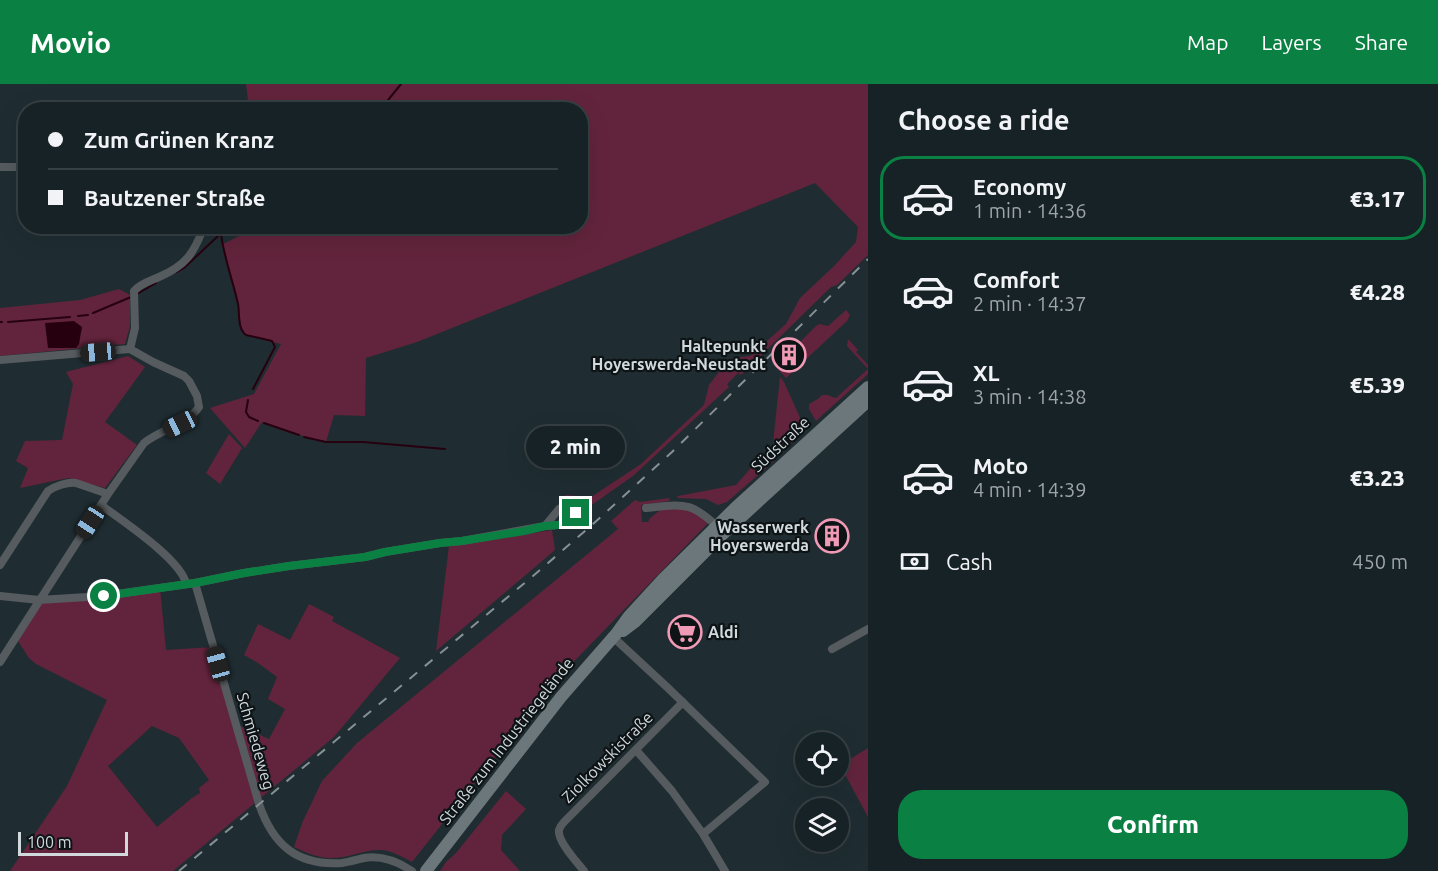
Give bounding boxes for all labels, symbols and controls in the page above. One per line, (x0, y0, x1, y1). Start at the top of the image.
text: Movio (30, 27, 111, 58)
text: Map (1187, 30, 1228, 54)
text: Layers (1261, 30, 1322, 54)
text: Share (1355, 30, 1408, 54)
text: Choose a ride (898, 105, 1070, 135)
text: Zum Grünen Kranz (84, 127, 274, 152)
icon: car (901, 171, 955, 225)
text: Economy (973, 174, 1066, 199)
text: Bautzener Straße (84, 185, 266, 210)
text: €3.17 (1350, 186, 1405, 211)
text: 1 min · 14:36 (973, 199, 1087, 222)
icon: car (901, 264, 955, 318)
text: Comfort (973, 267, 1060, 292)
text: €4.28 (1350, 279, 1405, 304)
text: 2 min · 14:37 (973, 292, 1087, 315)
place label: Haltepunkt Hoyerswerda-Neustadt (592, 337, 766, 373)
building icon: Haltepunkt Hoyerswerda-Neustadt (771, 337, 807, 373)
car (79, 341, 117, 363)
icon: car (901, 357, 955, 411)
text: XL (973, 360, 1000, 385)
text: €5.39 (1350, 372, 1405, 397)
text: 3 min · 14:38 (973, 385, 1087, 408)
car (160, 408, 200, 440)
street label: Südstraße (747, 413, 813, 475)
callout: 2 min (526, 426, 626, 468)
text: 2 min (550, 435, 601, 458)
icon: car (901, 450, 955, 504)
text: Moto (973, 453, 1028, 478)
text: €3.23 (1350, 465, 1405, 490)
text: 4 min · 14:39 (973, 478, 1087, 501)
route end (562, 499, 589, 526)
car (73, 502, 107, 542)
place label: Wasserwerk Hoyerswerda (710, 518, 809, 554)
building icon: Wasserwerk Hoyerswerda (814, 518, 850, 554)
icon: cash (898, 545, 931, 578)
text: Cash (946, 549, 993, 574)
text: 450 m (1352, 550, 1408, 573)
route start (90, 582, 117, 609)
supermarket icon: Aldi (667, 614, 703, 650)
place label: Aldi (708, 623, 738, 641)
car (204, 644, 232, 684)
street label: Straße zum Industriegelände (435, 654, 577, 828)
street label: Schmiedeweg (234, 690, 278, 792)
street label: Ziolkowskistraße (558, 708, 656, 806)
map controls (795, 732, 849, 852)
button: locate (795, 732, 849, 786)
button: Confirm (898, 790, 1408, 859)
button: layers (795, 798, 849, 852)
scale bar (18, 829, 128, 856)
text: 100 m (27, 833, 72, 851)

